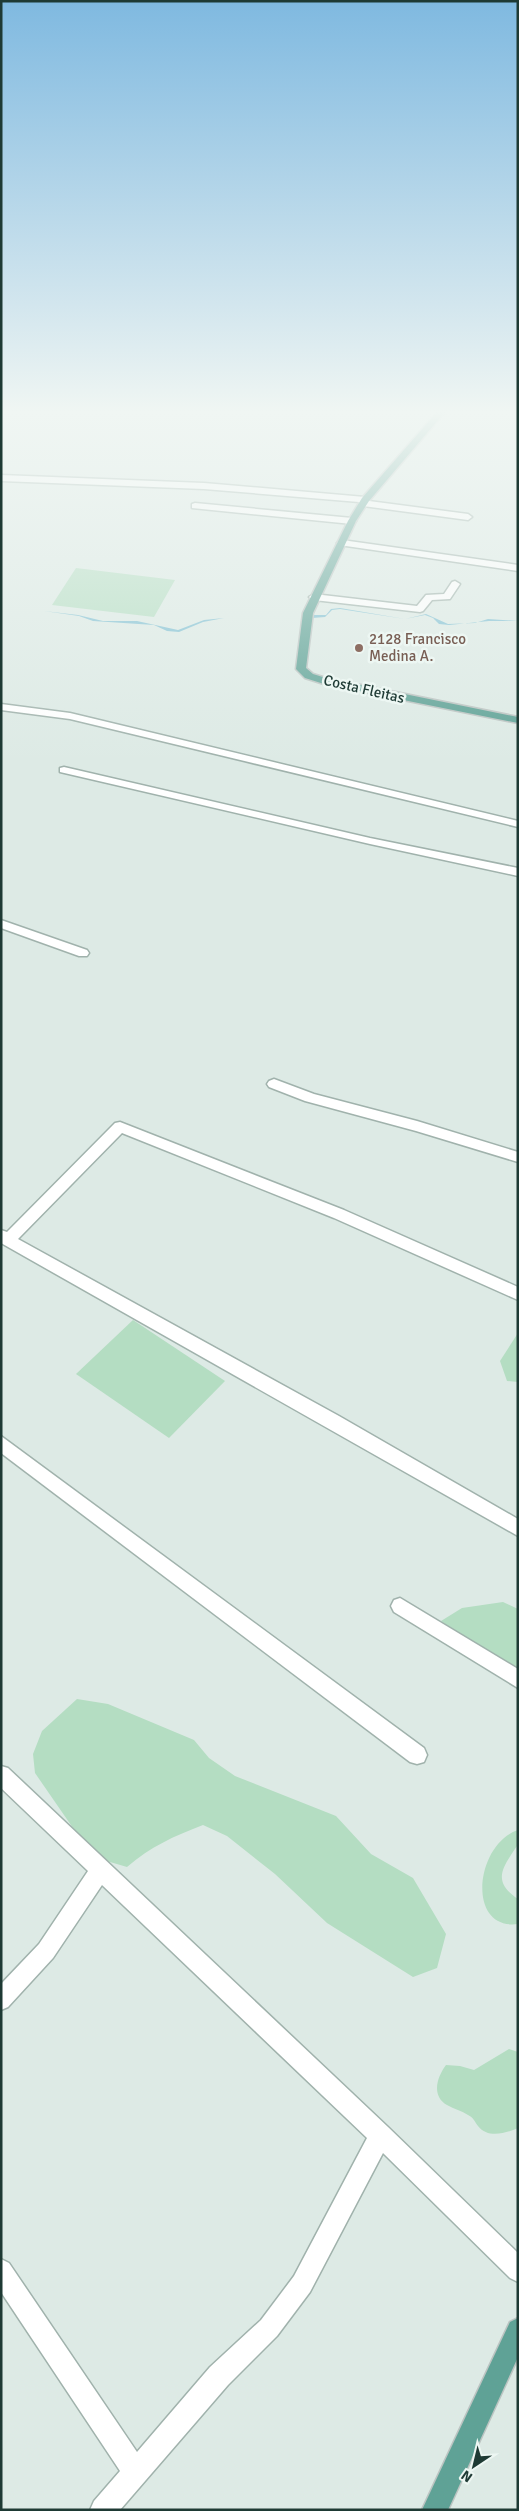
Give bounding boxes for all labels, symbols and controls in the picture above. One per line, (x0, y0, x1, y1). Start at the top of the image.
place label: 2128 Francisco Medina A. (369, 630, 466, 665)
marker: 2128 Francisco Medina A. (353, 642, 365, 654)
street label: Costa Fleitas (322, 671, 407, 707)
north arrow (449, 2441, 499, 2491)
text: N (458, 2466, 476, 2486)

